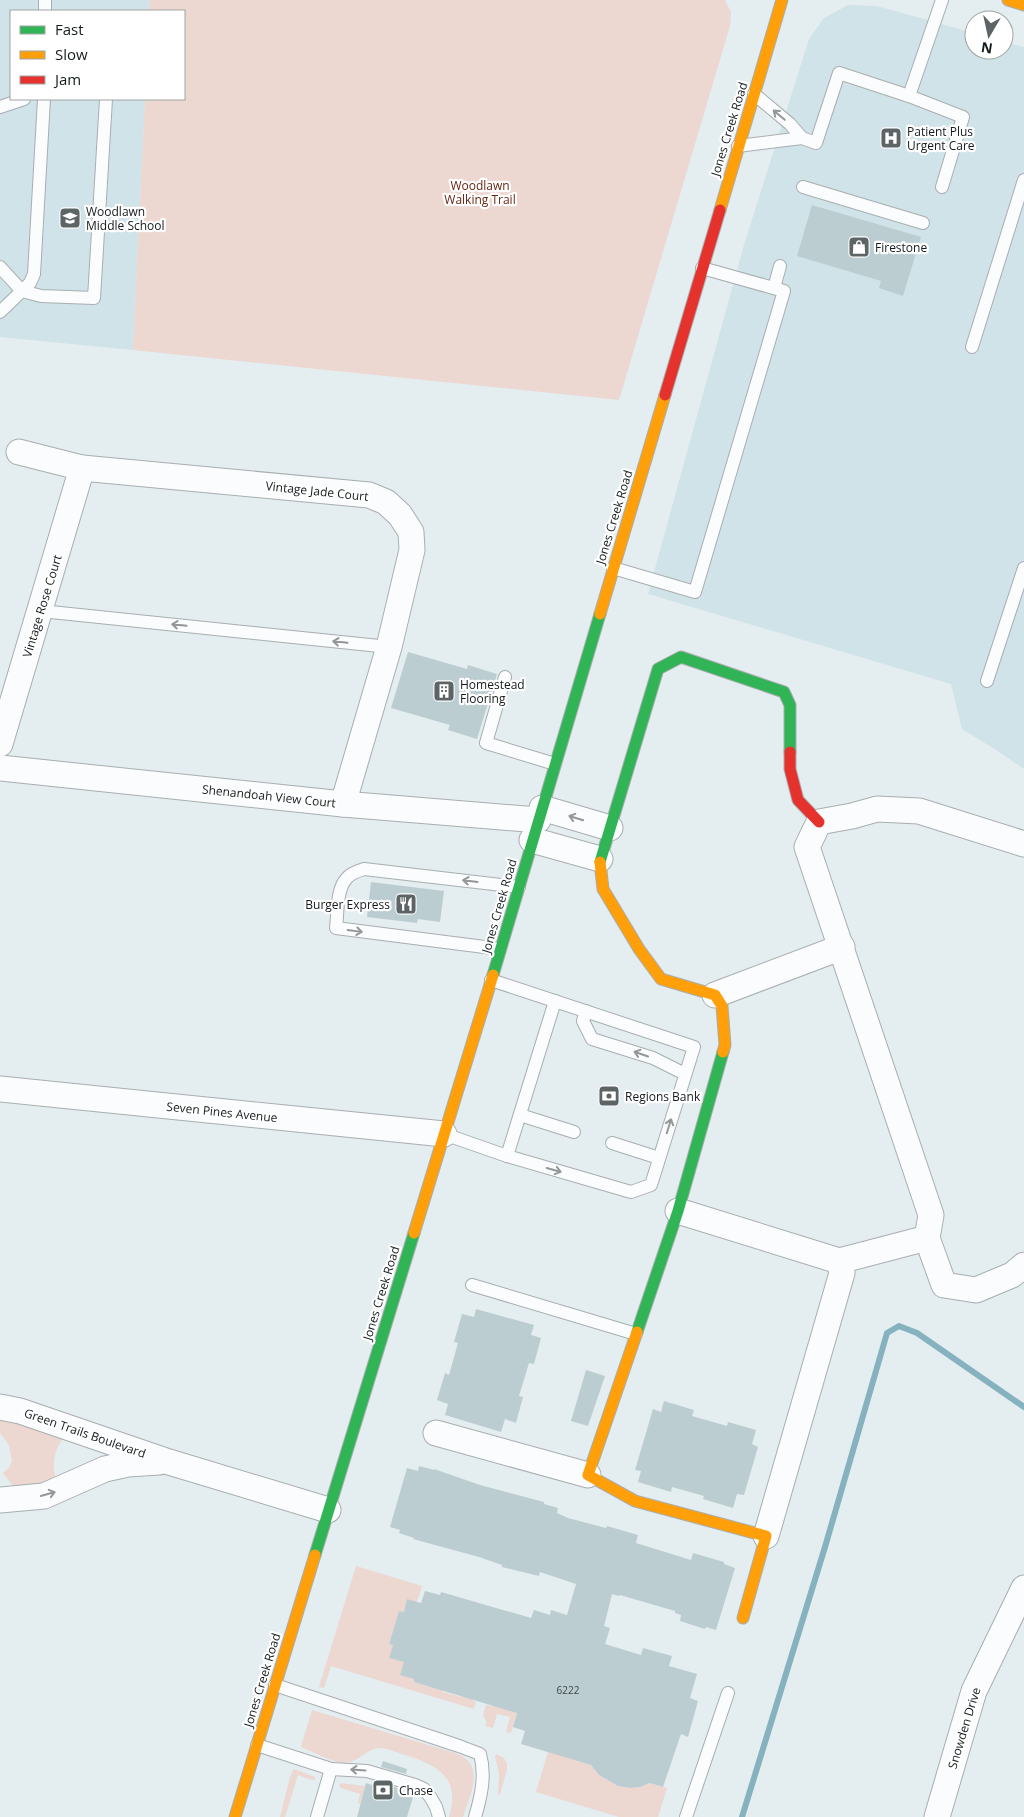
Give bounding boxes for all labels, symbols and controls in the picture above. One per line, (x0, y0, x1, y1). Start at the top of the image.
legend (10, 10, 185, 100)
north arrow (964, 10, 1014, 60)
text: Fast (55, 19, 84, 39)
text: N (980, 38, 994, 59)
text: Slow (55, 44, 88, 64)
text: Jam (53, 69, 81, 89)
street label: Jones Creek Road (706, 80, 751, 179)
one-way arrow (772, 109, 785, 121)
place label: Patient Plus Urgent Care (907, 123, 975, 154)
hospital icon: Patient Plus Urgent Care (879, 126, 903, 150)
park label: Woodlawn Walking Trail (444, 177, 516, 208)
place label: Woodlawn Middle School (86, 203, 165, 234)
school or university icon: Woodlawn Middle School (58, 206, 82, 230)
shop icon: Firestone (847, 235, 871, 259)
place label: Firestone (875, 239, 927, 256)
street label: Jones Creek Road (591, 468, 636, 567)
street label: Vintage Jade Court (265, 477, 369, 505)
street label: Vintage Rose Court (18, 553, 66, 659)
one-way arrow (171, 620, 187, 630)
one-way arrow (333, 637, 349, 647)
place label: Homestead Flooring (460, 676, 525, 707)
building icon: Homestead Flooring (432, 679, 456, 703)
street label: Shenandoah View Court (201, 781, 337, 811)
one-way arrow (568, 812, 584, 822)
street label: Jones Creek Road (477, 857, 521, 956)
one-way arrow (462, 876, 478, 886)
restaurant icon: Burger Express (394, 892, 418, 916)
place label: Burger Express (305, 896, 390, 913)
one-way arrow (347, 926, 363, 936)
one-way arrow (634, 1049, 649, 1058)
bank icon: Regions Bank (597, 1084, 621, 1108)
place label: Regions Bank (625, 1088, 701, 1105)
street label: Seven Pines Avenue (166, 1098, 279, 1126)
one-way arrow (664, 1119, 674, 1135)
one-way arrow (545, 1165, 561, 1175)
street label: Jones Creek Road (358, 1244, 403, 1343)
street label: Green Trails Boulevard (22, 1404, 148, 1462)
one-way arrow (40, 1488, 56, 1498)
street label: Jones Creek Road (239, 1631, 284, 1730)
house number: 6222 (557, 1683, 580, 1697)
street label: Snowden Drive (944, 1685, 985, 1771)
one-way arrow (350, 1766, 366, 1775)
bank icon: Chase (371, 1778, 395, 1802)
place label: Chase (399, 1782, 433, 1799)

